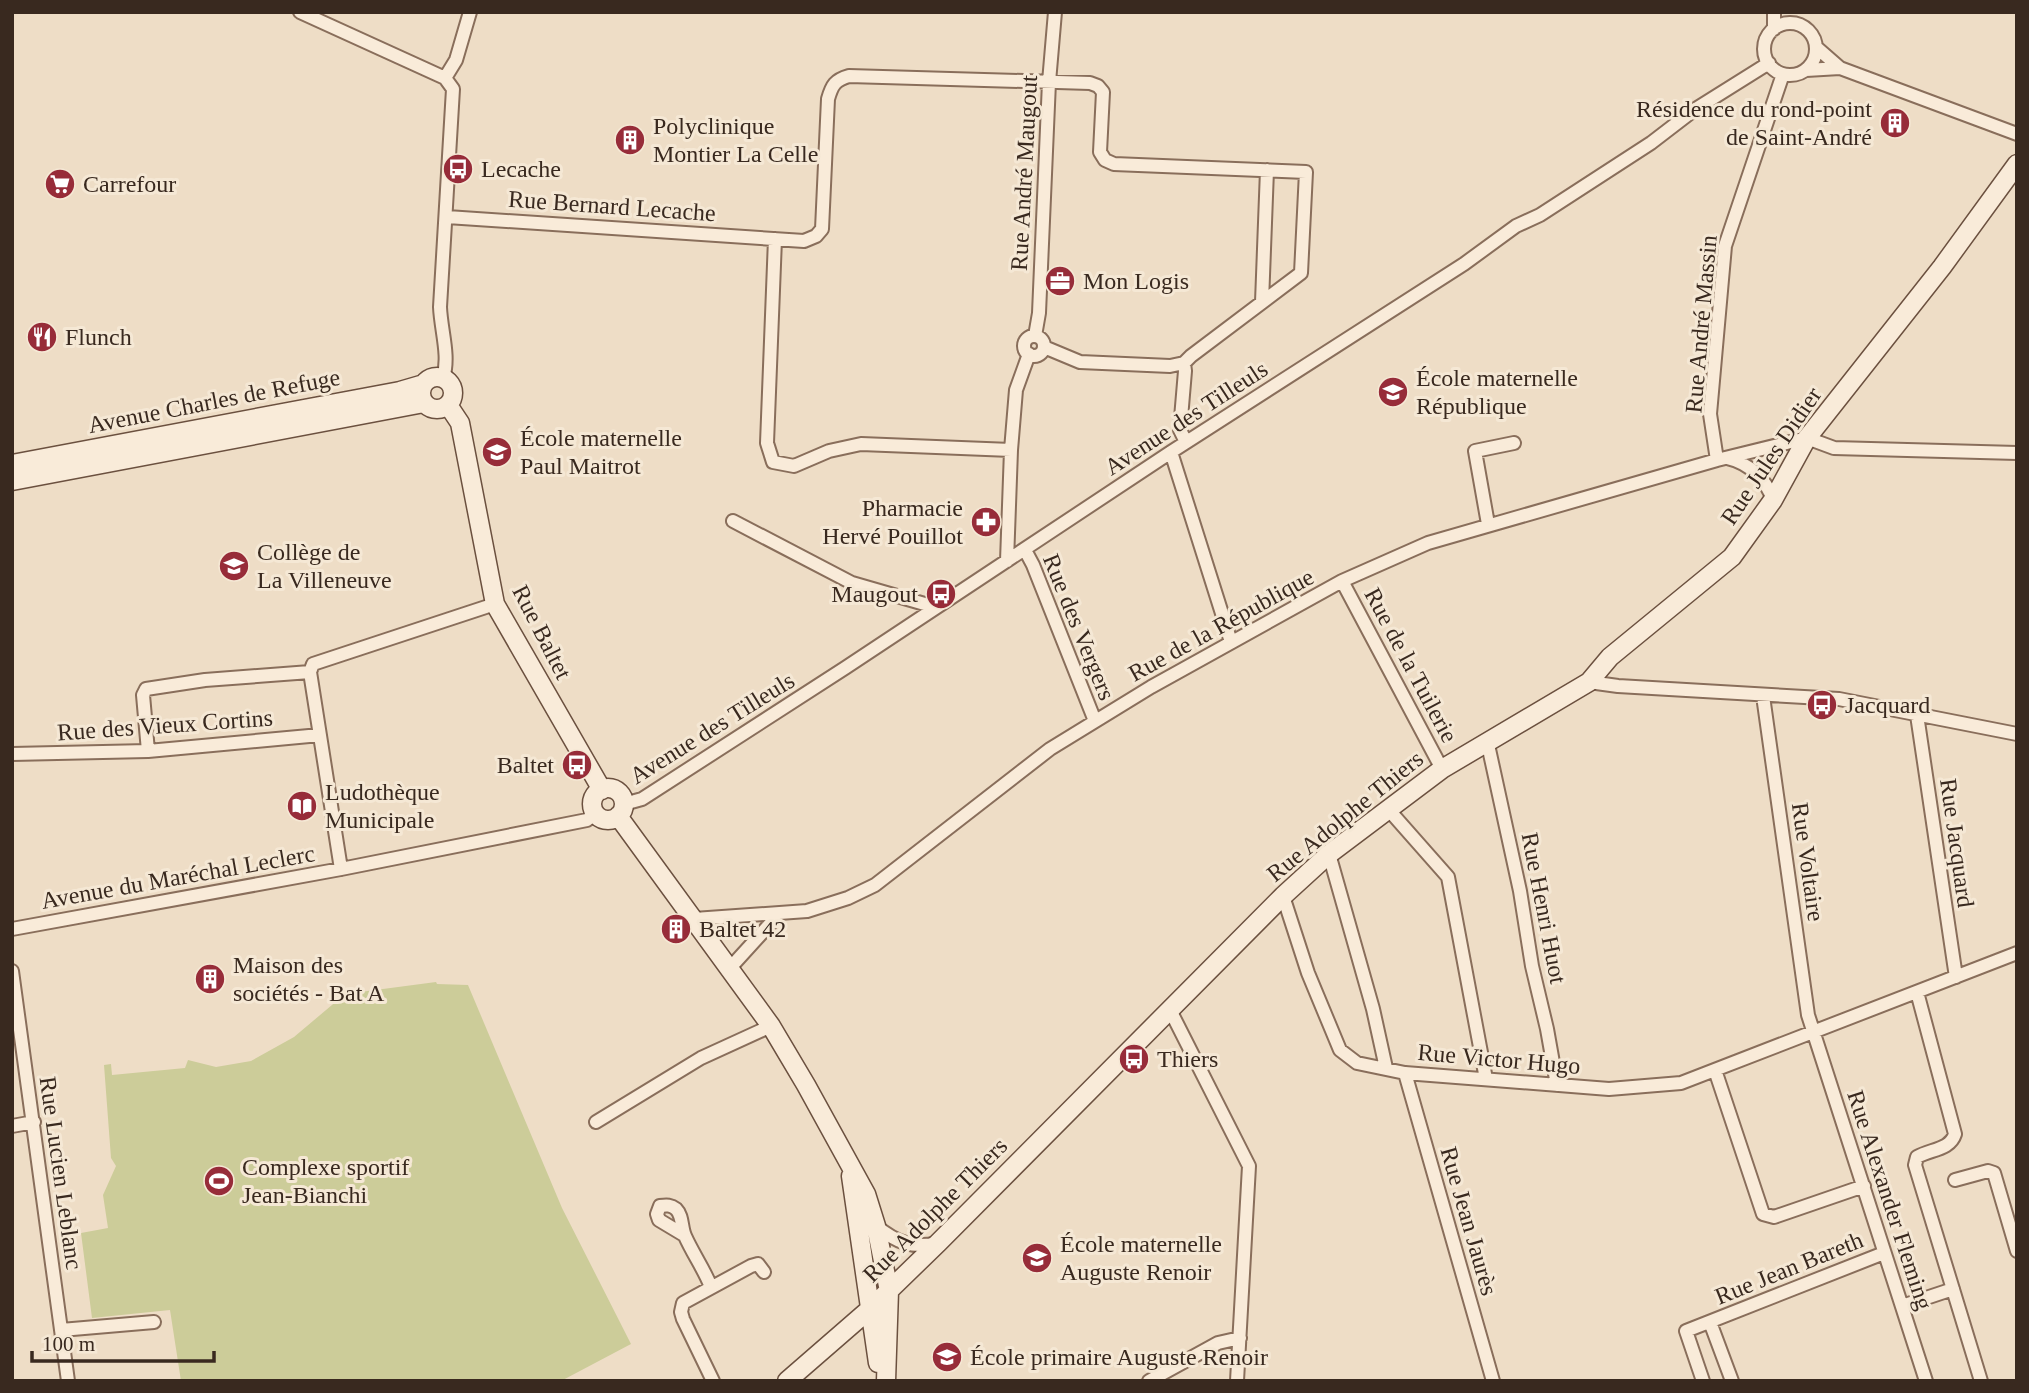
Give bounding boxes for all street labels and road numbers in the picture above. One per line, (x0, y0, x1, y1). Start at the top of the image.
street label: Rue André Maugout (1006, 74, 1042, 272)
street label: Rue Bernard Lecache (507, 186, 717, 226)
street label: Rue André Massin (1680, 234, 1722, 414)
street label: Avenue des Tilleuls (1100, 356, 1272, 480)
street label: Avenue Charles de Refuge (86, 364, 342, 438)
street label: Rue Jules Didier (1715, 382, 1827, 530)
street label: Rue des Vergers (1038, 550, 1120, 704)
street label: Rue de la République (1124, 563, 1318, 687)
street label: Rue Baltet (507, 581, 577, 684)
street label: Rue de la Tuilerie (1359, 583, 1463, 747)
street label: Avenue des Tilleuls (625, 667, 799, 789)
street label: Rue des Vieux Cortins (56, 704, 274, 746)
street label: Rue Adolphe Thiers (1262, 745, 1428, 887)
street label: Rue Jacquard (1935, 777, 1979, 909)
street label: Rue Voltaire (1787, 801, 1829, 923)
street label: Rue Henri Huot (1517, 830, 1571, 986)
street label: Avenue du Maréchal Leclerc (39, 840, 317, 914)
street label: Rue Victor Hugo (1416, 1039, 1582, 1079)
street label: Rue Lucien Leblanc (35, 1075, 87, 1271)
street label: Rue Alexander Fleming (1842, 1087, 1938, 1313)
street label: Rue Adolphe Thiers (858, 1133, 1012, 1287)
street label: Rue Jean Jaurès (1435, 1144, 1503, 1298)
street label: Rue Jean Bareth (1711, 1226, 1867, 1310)

